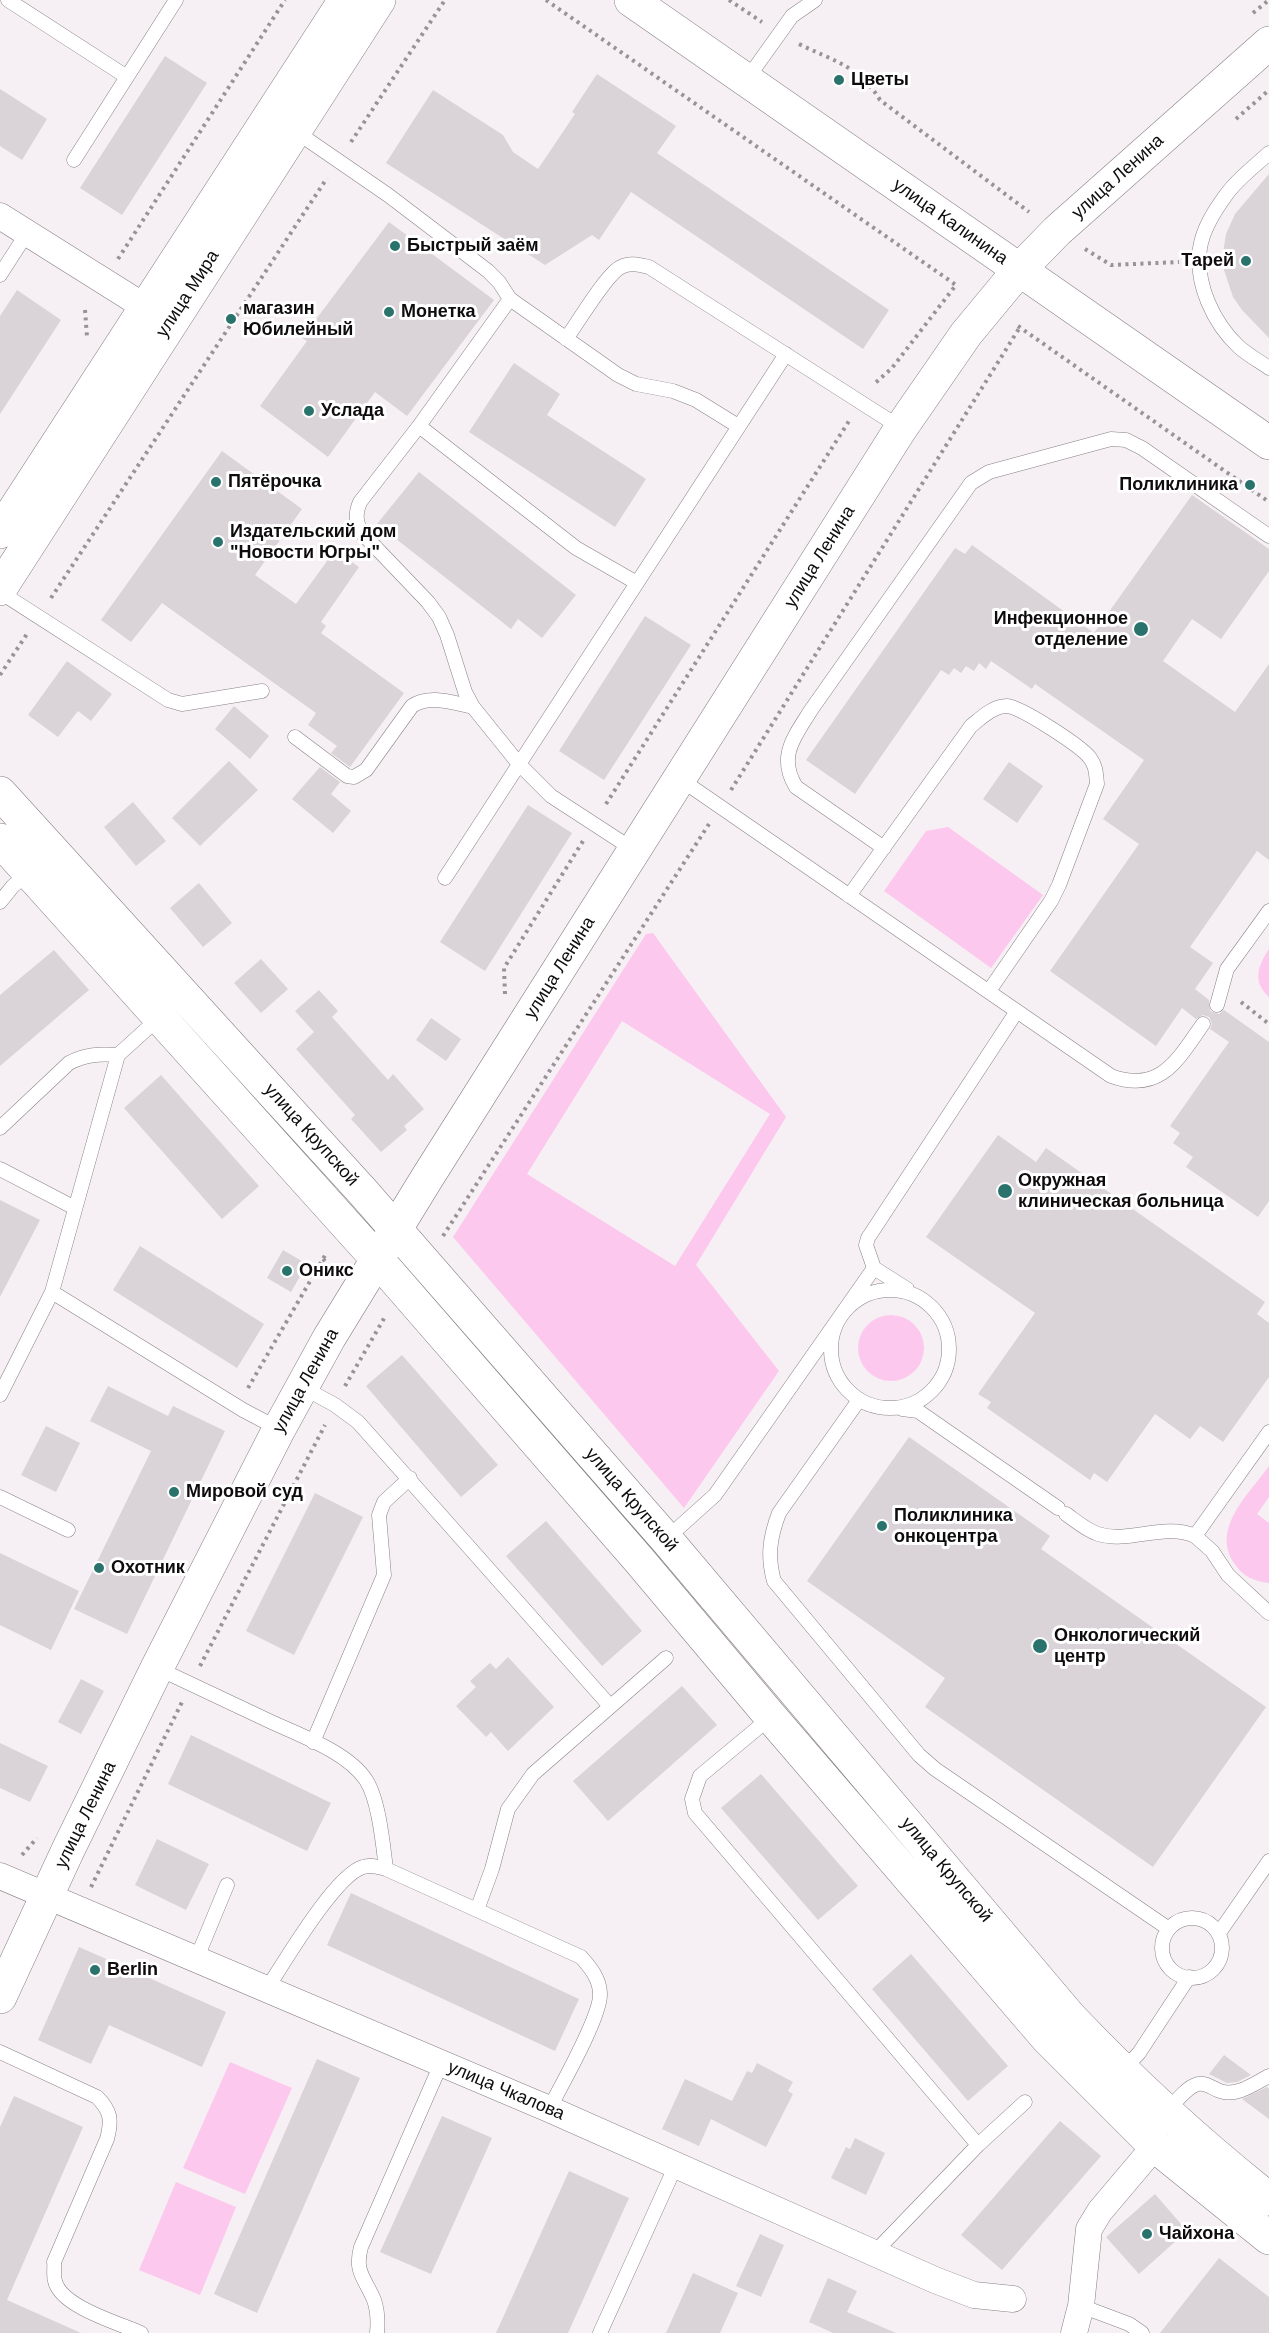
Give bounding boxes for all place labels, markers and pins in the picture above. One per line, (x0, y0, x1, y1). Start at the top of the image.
place label: Цветы (851, 69, 909, 91)
marker: Цветы (832, 73, 846, 87)
place label: Быстрый заём (407, 235, 539, 257)
marker: Быстрый заём (388, 239, 402, 253)
place label: Тарей (1181, 250, 1234, 272)
marker: Тарей (1239, 254, 1253, 268)
place label: магазин Юбилейный (243, 298, 353, 340)
place label: Монетка (401, 301, 475, 323)
marker: Монетка (382, 305, 396, 319)
marker: магазин Юбилейный (224, 312, 238, 326)
place label: Услада (321, 400, 384, 422)
marker: Услада (302, 404, 316, 418)
place label: Пятёрочка (228, 471, 321, 493)
place label: Поликлиника (1119, 474, 1238, 496)
marker: Пятёрочка (209, 475, 223, 489)
marker: Поликлиника (1243, 478, 1257, 492)
place label: Издательский дом "Новости Югры" (230, 521, 396, 564)
marker: Издательский дом "Новости Югры" (211, 535, 225, 549)
place label: Инфекционное отделение (994, 608, 1128, 650)
marker: Инфекционное отделение (1132, 620, 1150, 638)
place label: Окружная клиническая больница (1018, 1170, 1224, 1212)
marker: Окружная клиническая больница (996, 1182, 1014, 1200)
place label: Оникс (299, 1260, 354, 1282)
marker: Оникс (280, 1264, 294, 1278)
place label: Мировой суд (186, 1481, 303, 1503)
marker: Мировой суд (167, 1485, 181, 1499)
place label: Поликлиника онкоцентра (894, 1505, 1013, 1547)
marker: Поликлиника онкоцентра (875, 1519, 889, 1533)
place label: Охотник (111, 1557, 185, 1579)
marker: Охотник (92, 1561, 106, 1575)
place label: Онкологический центр (1054, 1625, 1200, 1668)
marker: Онкологический центр (1031, 1637, 1049, 1655)
place label: Berlin (107, 1959, 158, 1981)
marker: Berlin (88, 1963, 102, 1977)
place label: Чайхона (1159, 2223, 1234, 2245)
marker: Чайхона (1140, 2227, 1154, 2241)

